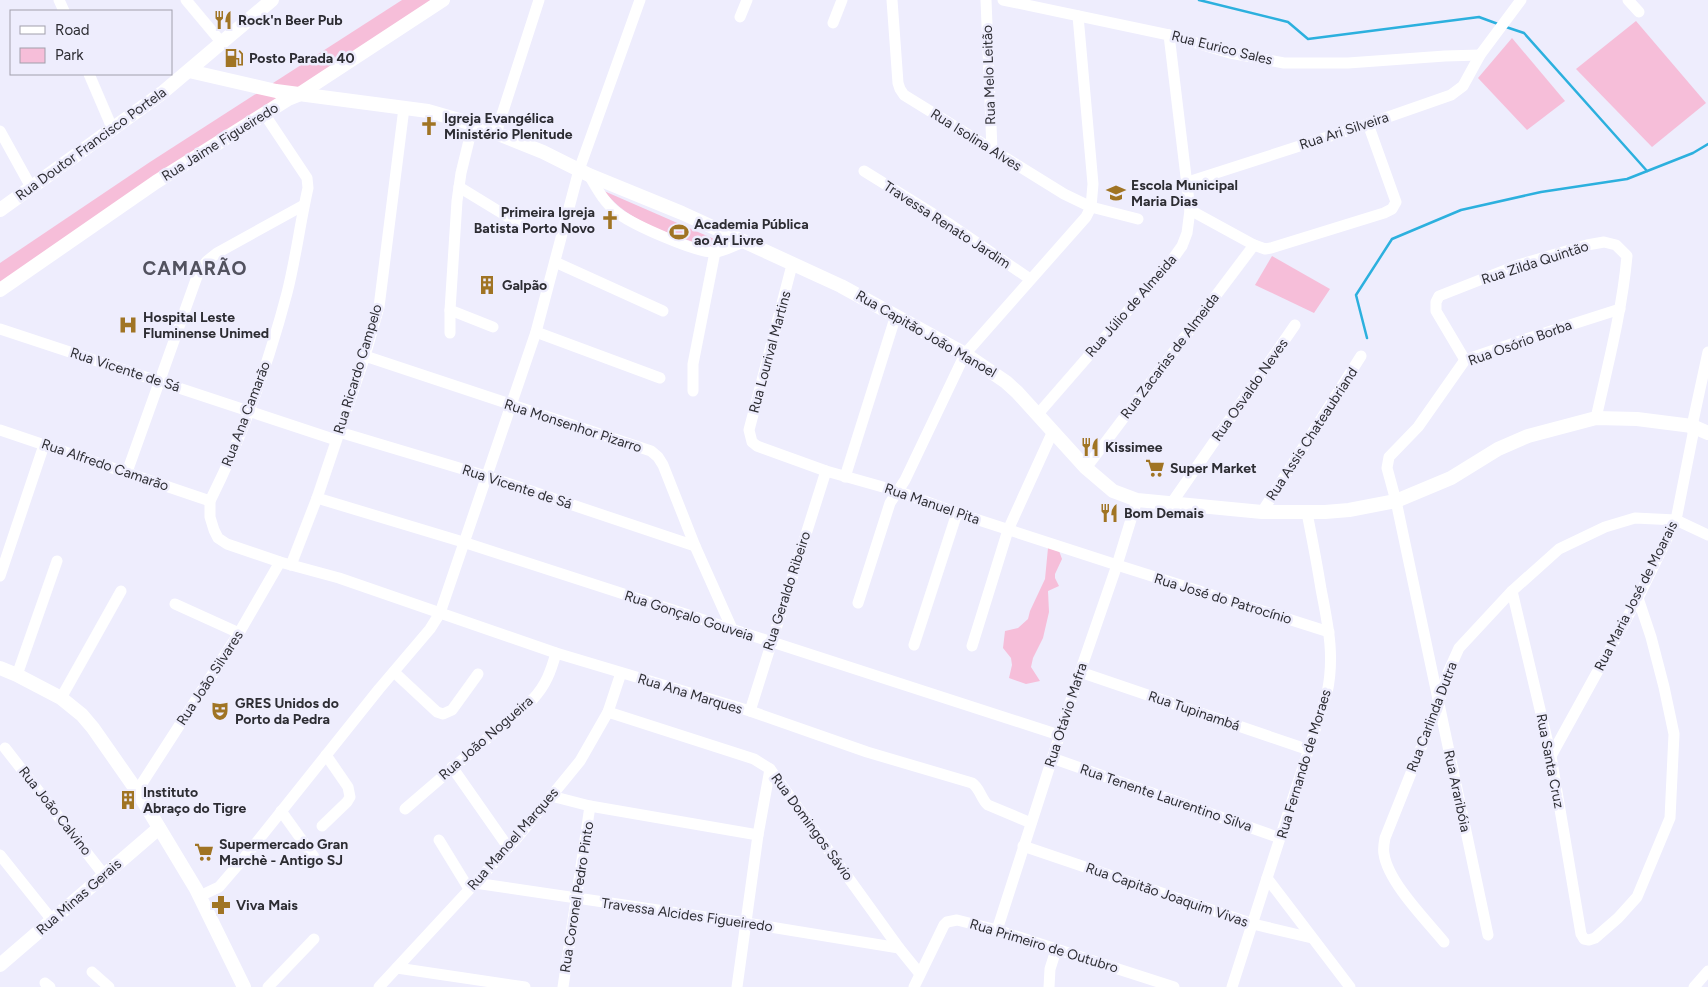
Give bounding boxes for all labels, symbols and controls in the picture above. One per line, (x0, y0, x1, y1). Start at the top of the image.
restaurant icon: Rock'n Beer Pub (212, 9, 234, 31)
legend (10, 10, 172, 75)
place label: Rock'n Beer Pub (238, 12, 342, 29)
text: Road (55, 21, 90, 39)
street label: Rua Melo Leitão (979, 25, 999, 125)
street label: Rua Eurico Sales (1170, 27, 1274, 69)
text: Park (55, 46, 84, 64)
fuel station icon: Posto Parada 40 (223, 47, 245, 69)
place label: Posto Parada 40 (249, 50, 355, 67)
street label: Rua Doutor Francisco Portela (12, 84, 170, 204)
street label: Rua Jaime Figueiredo (159, 99, 281, 185)
street label: Rua Isolina Alves (927, 105, 1025, 175)
street label: Rua Ari Silveira (1297, 109, 1391, 153)
place label: Igreja Evangélica Ministério Plenitude (444, 110, 573, 143)
church icon: Igreja Evangélica Ministério Plenitude (418, 115, 440, 137)
place label: Escola Municipal Maria Dias (1131, 177, 1238, 210)
street label: Travessa Renato Jardim (880, 178, 1014, 272)
school or university icon: Escola Municipal Maria Dias (1105, 182, 1127, 204)
place label: Primeira Igreja Batista Porto Novo (474, 204, 595, 237)
church icon: Primeira Igreja Batista Porto Novo (599, 209, 621, 231)
place label: Academia Pública ao Ar Livre (694, 216, 809, 249)
sports icon: Academia Pública ao Ar Livre (668, 221, 690, 243)
street label: Rua Zilda Quintão (1479, 238, 1591, 288)
street label: Rua Júlio de Almeida (1082, 251, 1180, 361)
district label: CAMARÃO (143, 257, 247, 280)
building icon: Galpão (476, 274, 498, 296)
place label: Galpão (502, 277, 547, 294)
street label: Rua Capitão João Manoel (853, 287, 999, 381)
street label: Rua Lourival Martins (746, 289, 794, 415)
street label: Rua Zacarias de Almeida (1117, 290, 1223, 422)
street label: Rua Ricardo Campelo (330, 302, 386, 436)
place label: Hospital Leste Fluminense Unimed (143, 309, 269, 342)
hospital icon: Hospital Leste Fluminense Unimed (117, 314, 139, 336)
street label: Rua Osório Borba (1466, 316, 1574, 370)
street label: Rua Osvaldo Neves (1208, 335, 1292, 445)
street label: Rua Vicente de Sá (68, 344, 182, 396)
street label: Rua Ana Camarão (218, 359, 274, 469)
street label: Rua Assis Chateaubriand (1263, 364, 1361, 504)
street label: Rua Monsenhor Pizarro (502, 396, 644, 456)
street label: Rua Alfredo Camarão (39, 435, 171, 495)
restaurant icon: Kissimee (1079, 436, 1101, 458)
place label: Kissimee (1105, 439, 1163, 456)
supermarket icon: Super Market (1144, 457, 1166, 479)
place label: Super Market (1170, 460, 1257, 477)
street label: Rua Vicente de Sá (460, 461, 574, 513)
street label: Rua Manuel Pita (882, 480, 982, 528)
restaurant icon: Bom Demais (1098, 502, 1120, 524)
place label: Bom Demais (1124, 505, 1204, 522)
street label: Rua Maria José de Moarais (1591, 518, 1681, 674)
street label: Rua Geraldo Ribeiro (760, 529, 814, 653)
street label: Rua José do Patrocínio (1152, 570, 1294, 628)
street label: Rua Gonçalo Gouveia (622, 587, 756, 645)
street label: Rua João Silvares (173, 628, 247, 728)
street label: Rua Carlinda Dutra (1403, 659, 1461, 775)
street label: Rua Otávio Mafra (1041, 661, 1091, 769)
street label: Rua Ana Marques (635, 670, 745, 718)
street label: Rua Tupinambá (1146, 687, 1242, 735)
street label: Rua Fernando de Moraes (1273, 687, 1335, 841)
street label: Rua João Nogueira (436, 693, 536, 783)
place label: GRES Unidos do Porto da Pedra (235, 695, 339, 728)
theatre icon: GRES Unidos do Porto da Pedra (209, 700, 231, 722)
street label: Rua Santa Cruz (1532, 712, 1568, 810)
street label: Rua Araribóia (1440, 749, 1474, 833)
street label: Rua Tenente Laurentino Silva (1078, 761, 1254, 835)
street label: Rua João Calvino (15, 763, 95, 859)
street label: Rua Domingos Sávio (767, 770, 857, 884)
place label: Instituto Abraço do Tigre (143, 784, 247, 817)
street label: Rua Manoel Marques (464, 784, 562, 894)
building icon: Instituto Abraço do Tigre (117, 789, 139, 811)
street label: Rua Coronel Pedro Pinto (557, 820, 597, 974)
place label: Supermercado Gran Marchè - Antigo SJ (219, 836, 348, 869)
supermarket icon: Supermercado Gran Marchè - Antigo SJ (193, 841, 215, 863)
street label: Rua Minas Gerais (33, 855, 125, 939)
street label: Rua Capitão Joaquim Vivas (1084, 859, 1250, 931)
pharmacy icon: Viva Mais (210, 894, 232, 916)
street label: Travessa Alcides Figueiredo (600, 895, 774, 935)
place label: Viva Mais (236, 897, 298, 914)
street label: Rua Primeiro de Outubro (968, 915, 1120, 977)

